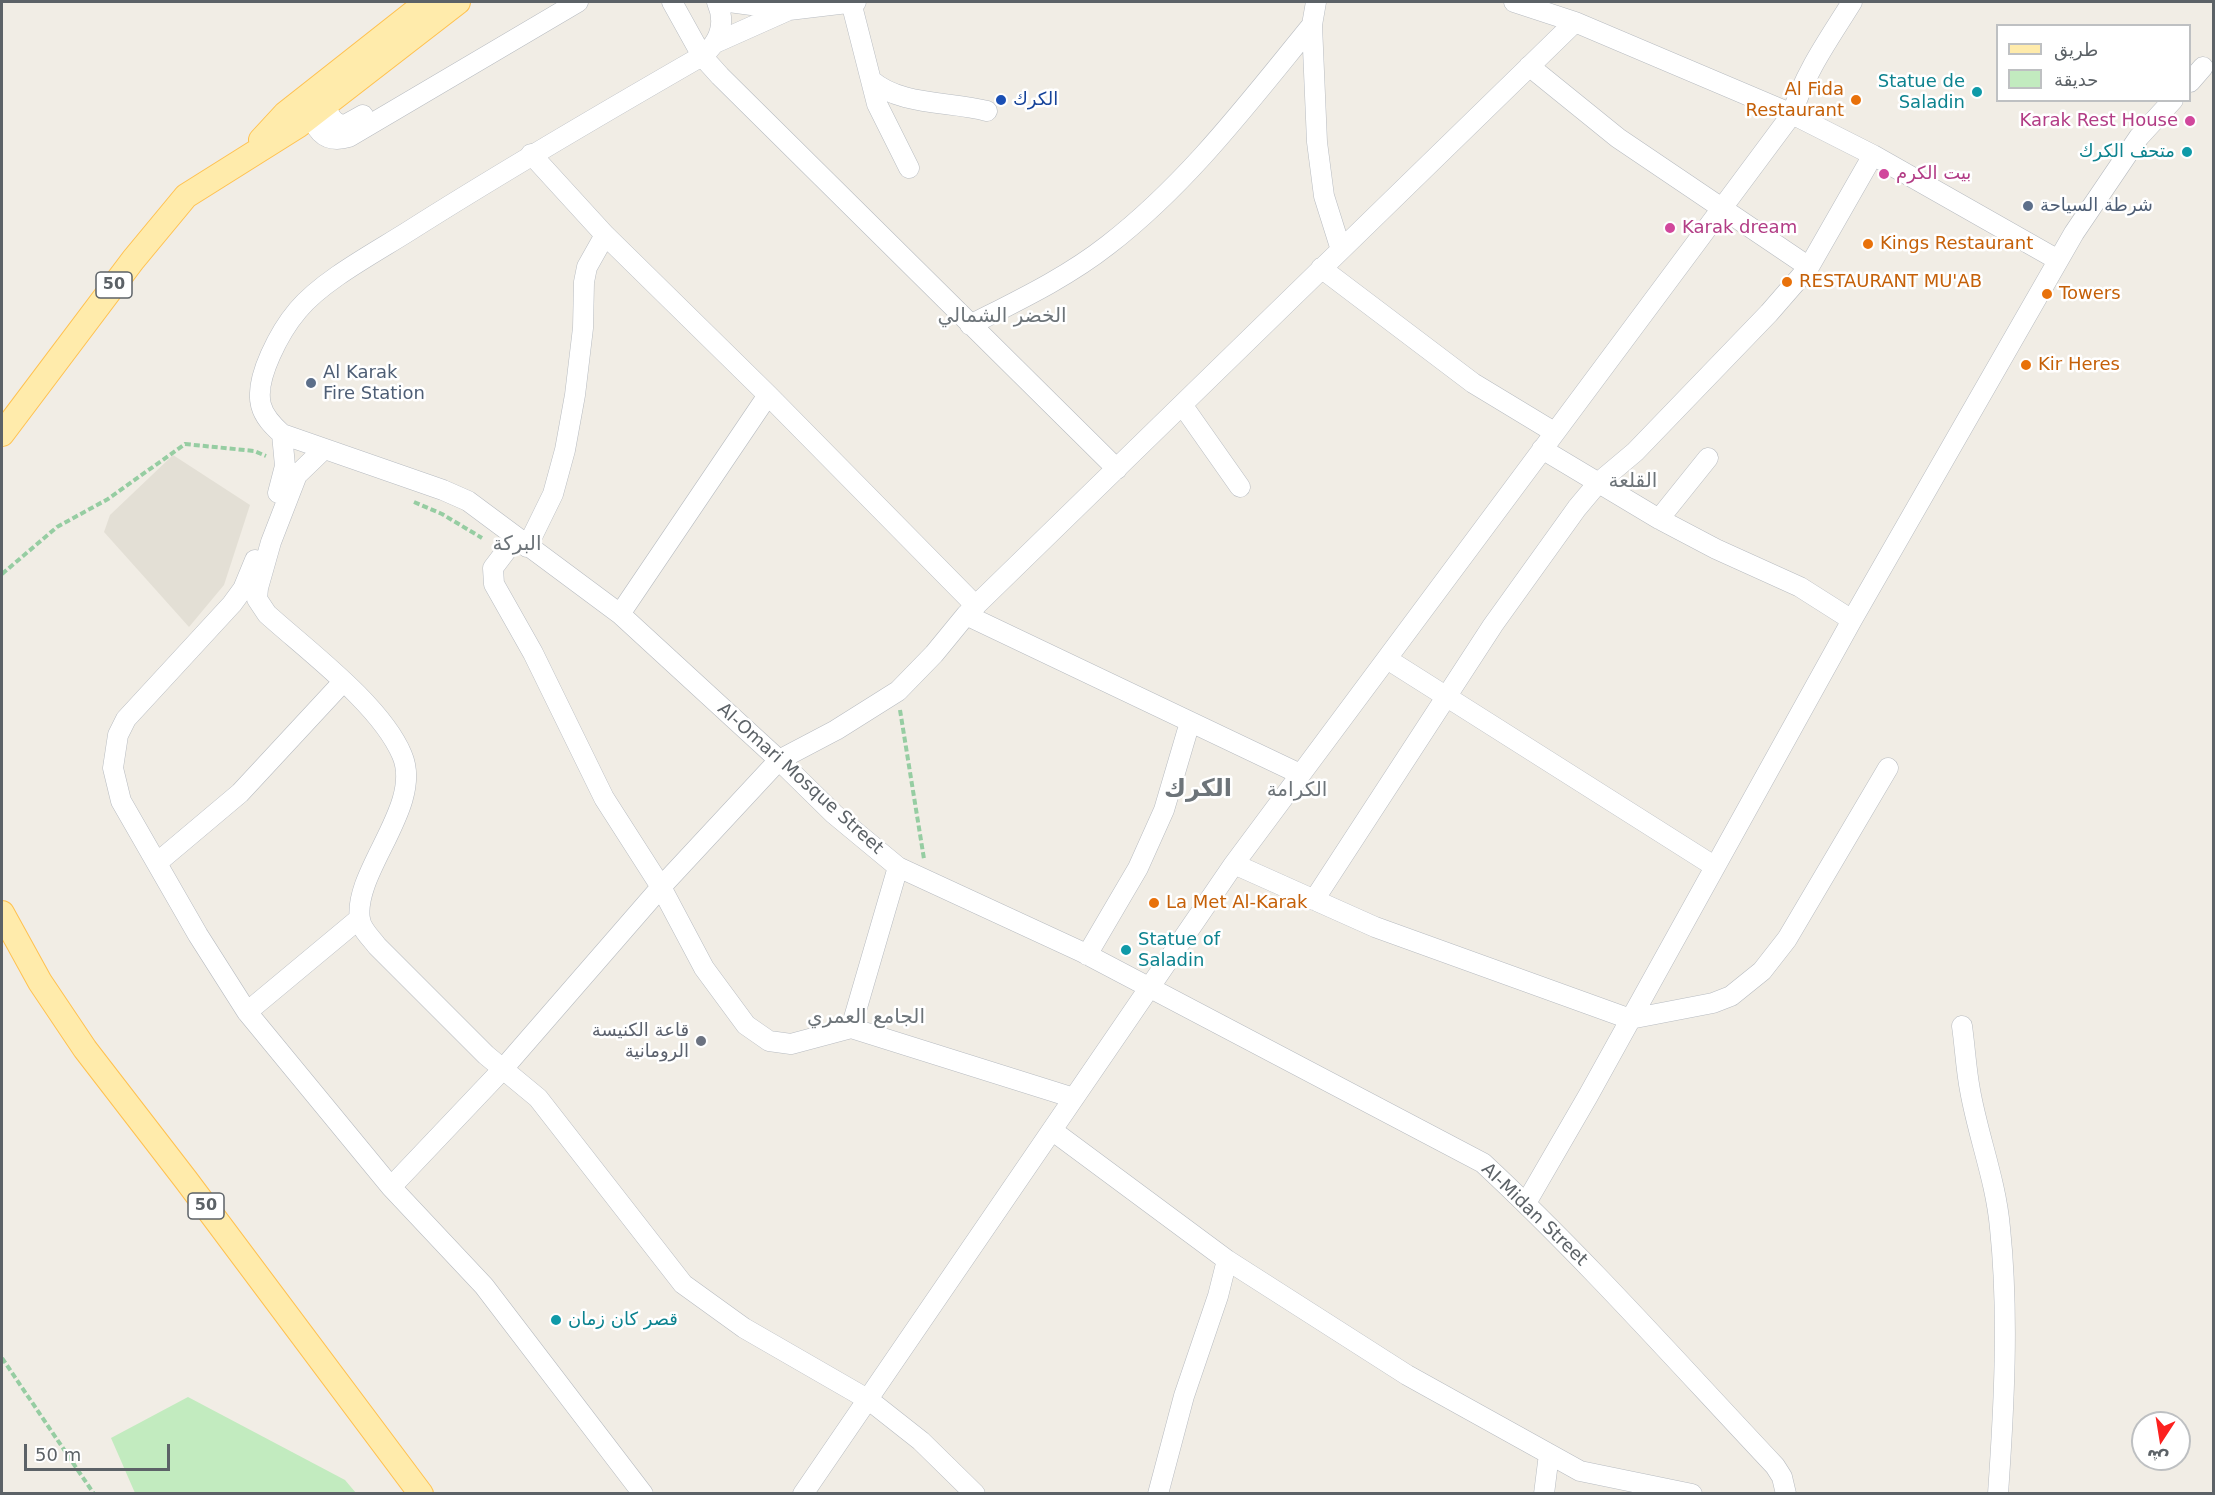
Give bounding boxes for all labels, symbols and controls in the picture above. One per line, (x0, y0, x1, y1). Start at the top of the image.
legend (1996, 24, 2191, 102)
text: طريق (2054, 39, 2098, 60)
text: حديقة (2054, 69, 2098, 90)
place label: Statue de Saladin (1878, 71, 1965, 113)
place label: Al Fida Restaurant (1745, 79, 1844, 122)
marker: Statue de Saladin (1970, 85, 1984, 99)
place label: الكرك (1013, 89, 1058, 111)
marker: الكرك (994, 93, 1008, 107)
marker: Al Fida Restaurant (1849, 93, 1863, 107)
place label: Karak Rest House (2020, 110, 2178, 132)
marker: Karak Rest House (2183, 114, 2197, 128)
place label: متحف الكرك (2079, 141, 2175, 163)
marker: متحف الكرك (2180, 145, 2194, 159)
place label: بيت الكرم (1896, 163, 1971, 185)
marker: بيت الكرم (1877, 167, 1891, 181)
place label: شرطة السياحة (2040, 195, 2153, 217)
marker: شرطة السياحة (2021, 199, 2035, 213)
place label: Karak dream (1682, 217, 1797, 239)
marker: Karak dream (1663, 221, 1677, 235)
place label: Kings Restaurant (1880, 233, 2033, 255)
marker: Kings Restaurant (1861, 237, 1875, 251)
place label: RESTAURANT MU'AB (1799, 271, 1982, 293)
road number: 50 (96, 272, 132, 298)
marker: RESTAURANT MU'AB (1780, 275, 1794, 289)
place label: Towers (2059, 283, 2121, 305)
marker: Towers (2040, 287, 2054, 301)
district label: الخضر الشمالي (937, 305, 1067, 329)
place label: Kir Heres (2038, 354, 2120, 376)
marker: Kir Heres (2019, 358, 2033, 372)
place label: Al Karak Fire Station (323, 362, 425, 404)
marker: Al Karak Fire Station (304, 376, 318, 390)
district label: القلعة (1609, 470, 1657, 494)
district label: البركة (493, 533, 541, 557)
street label: AI-Omari Mosque Street (713, 699, 887, 859)
district label: الكرك (1164, 776, 1232, 804)
district label: الكرامة (1267, 779, 1327, 803)
place label: La Met Al-Karak (1166, 892, 1307, 914)
marker: La Met Al-Karak (1147, 896, 1161, 910)
place label: Statue of Saladin (1138, 929, 1220, 972)
marker: Statue of Saladin (1119, 943, 1133, 957)
district label: الجامع العمري (807, 1006, 925, 1030)
place label: قاعة الكنيسة الرومانية (592, 1020, 689, 1062)
marker: قاعة الكنيسة الرومانية (694, 1034, 708, 1048)
street label: AI-Midan Street (1477, 1159, 1591, 1271)
road number: 50 (188, 1193, 224, 1219)
place label: قصر كان زمان (568, 1309, 678, 1331)
marker: قصر كان زمان (549, 1313, 563, 1327)
north arrow (2131, 1411, 2191, 1471)
scale bar (27, 1432, 172, 1470)
text: 50 m (35, 1444, 81, 1465)
text: ش (2145, 1446, 2170, 1469)

